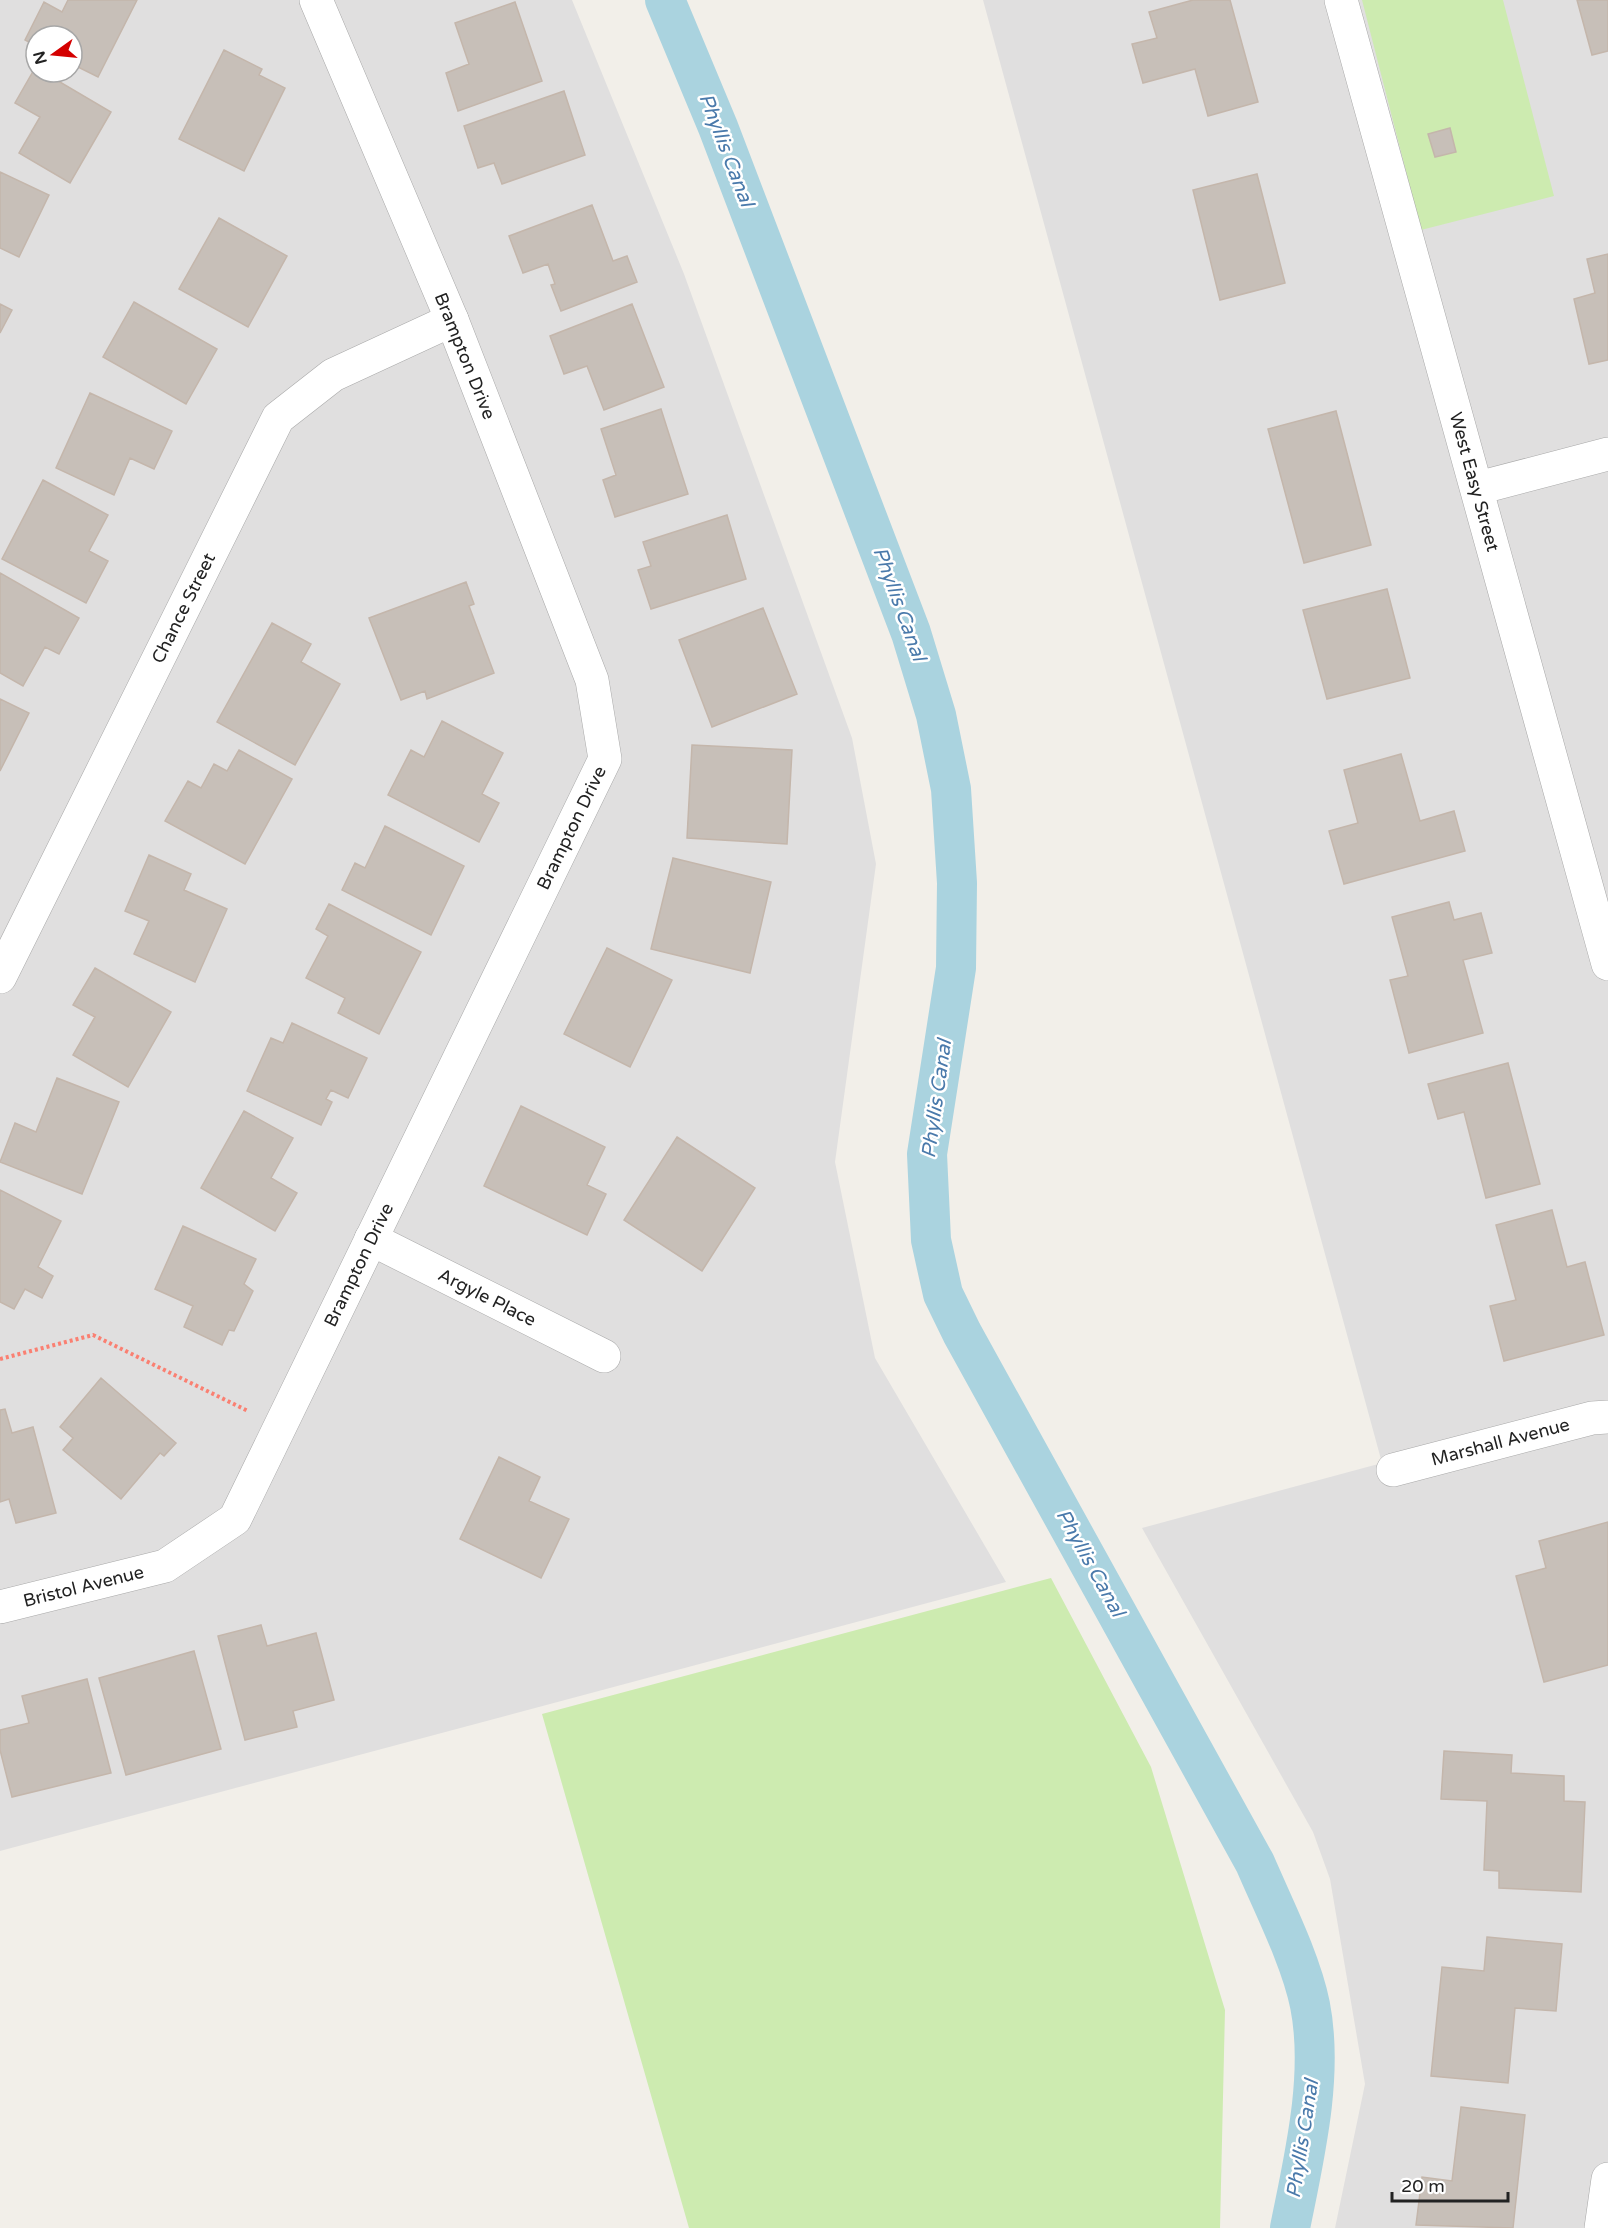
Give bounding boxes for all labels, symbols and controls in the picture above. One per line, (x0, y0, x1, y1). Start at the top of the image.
north arrow (24, 24, 84, 84)
text: N (29, 49, 52, 66)
water label: Phyllis Canal (693, 90, 759, 212)
street label: Brampton Drive (430, 289, 500, 423)
street label: West Easy Street (1445, 410, 1504, 554)
water label: Phyllis Canal (867, 544, 931, 666)
street label: Chance Street (147, 549, 220, 667)
street label: Brampton Drive (532, 762, 611, 893)
water label: Phyllis Canal (917, 1036, 957, 1160)
street label: Brampton Drive (319, 1199, 398, 1330)
street label: Argyle Place (435, 1264, 540, 1331)
street label: Marshall Avenue (1429, 1413, 1572, 1471)
water label: Phyllis Canal (1051, 1505, 1130, 1623)
street label: Bristol Avenue (21, 1561, 146, 1612)
water label: Phyllis Canal (1282, 2076, 1325, 2200)
scale bar (1392, 2165, 1508, 2203)
text: 20 m (1401, 2175, 1445, 2197)

